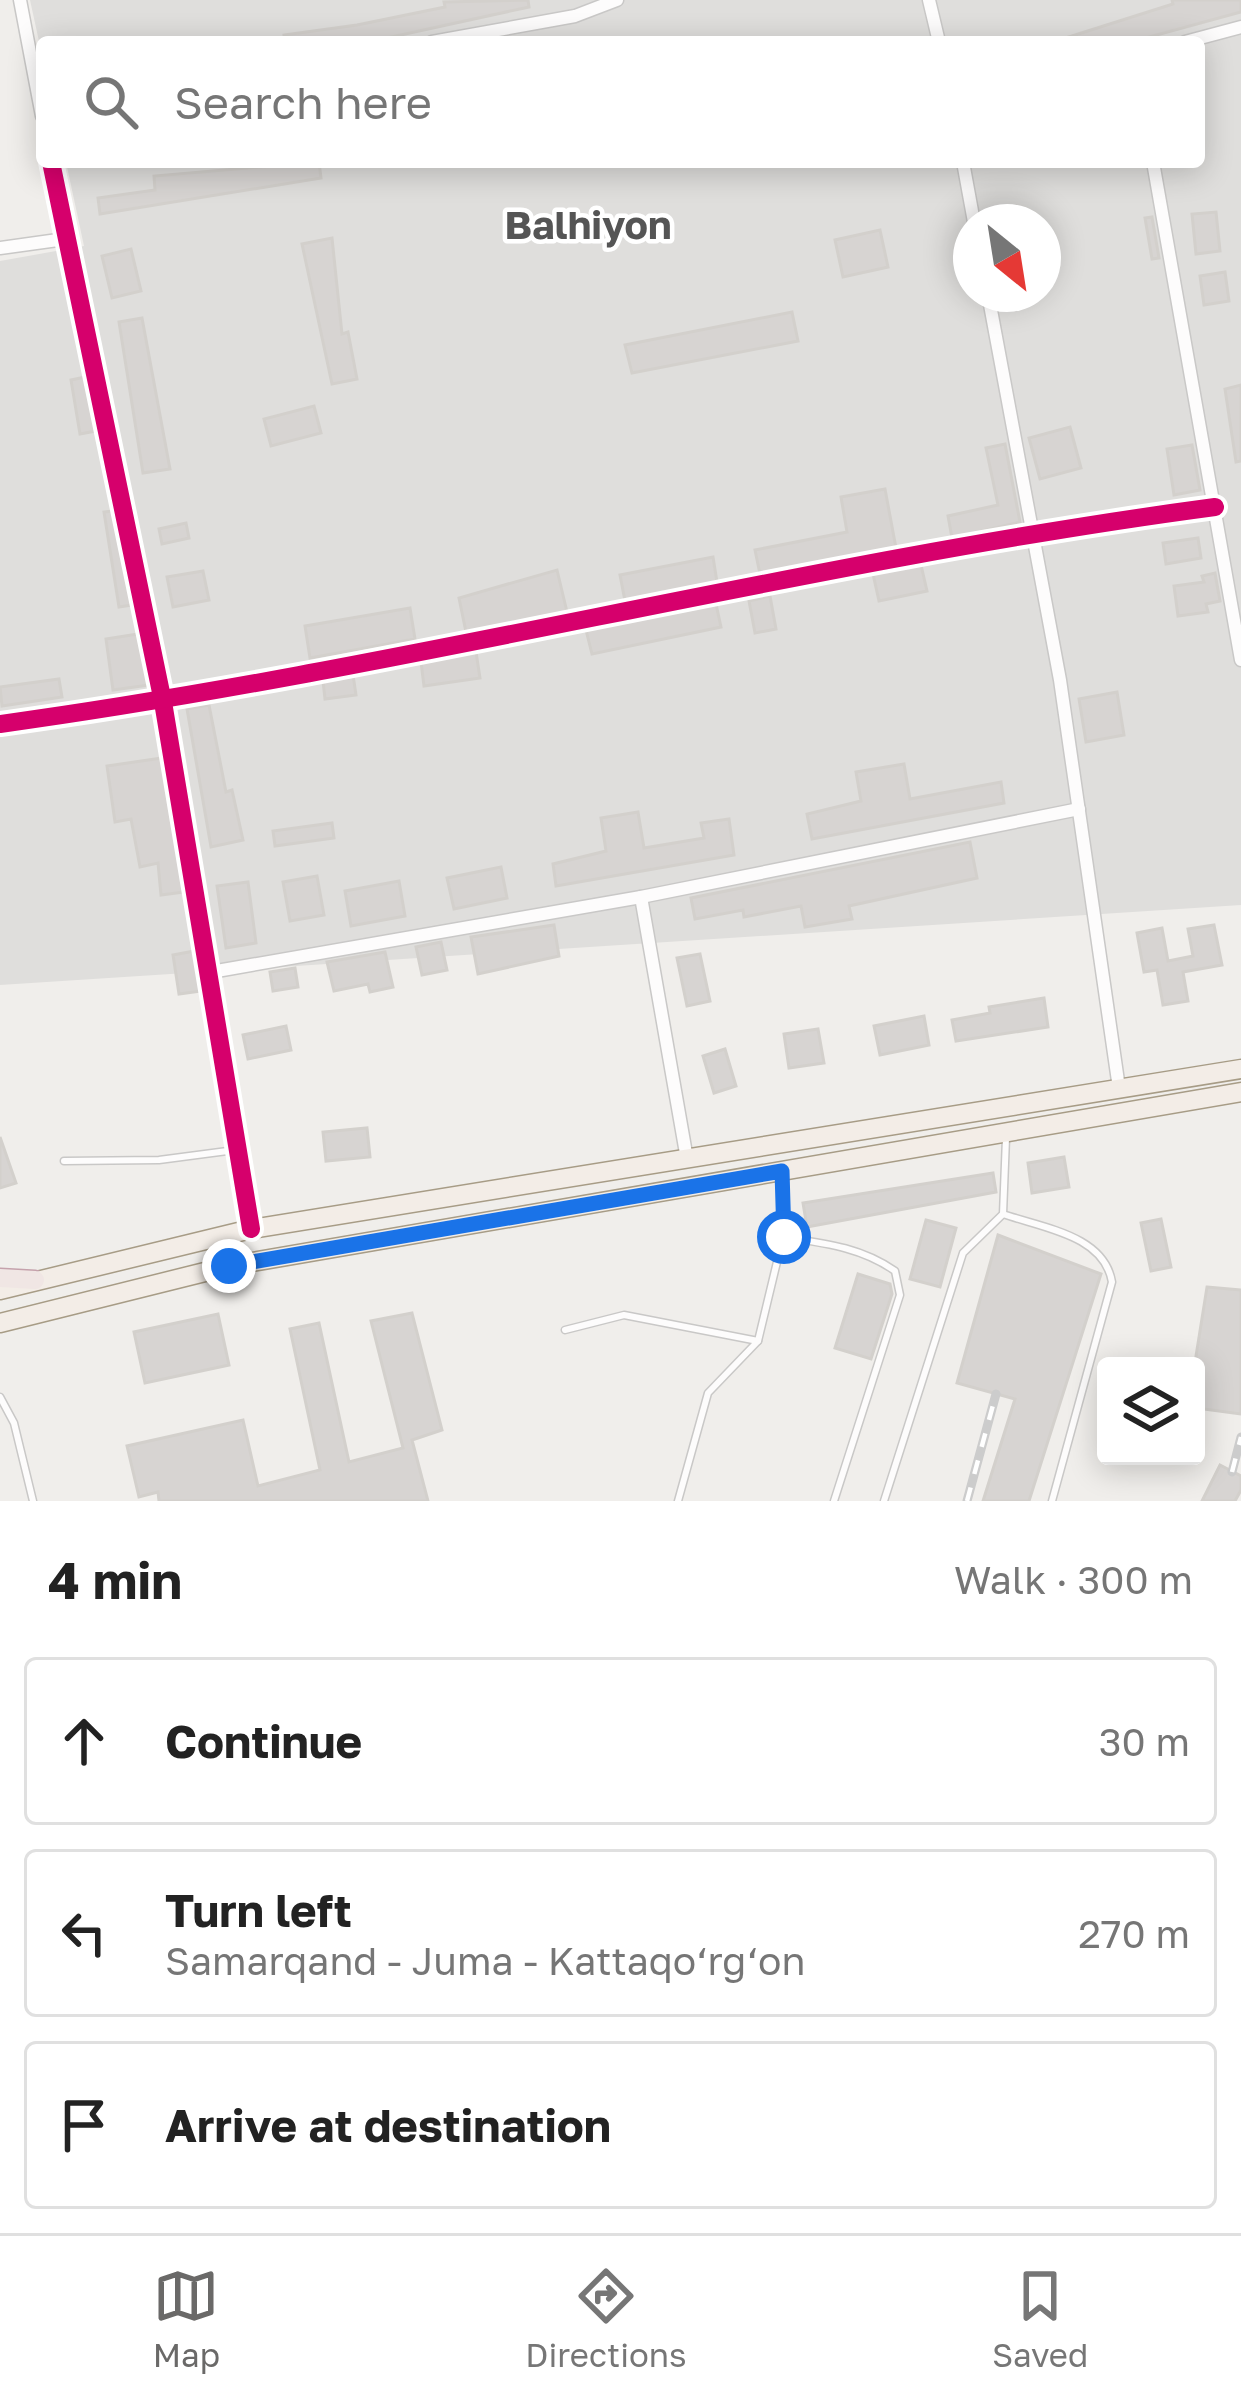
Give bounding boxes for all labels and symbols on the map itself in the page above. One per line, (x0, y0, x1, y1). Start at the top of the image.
district label: Balhiyon (504, 201, 672, 248)
north arrow (953, 204, 1061, 312)
route start (757, 1210, 811, 1264)
route end (202, 1239, 256, 1293)

